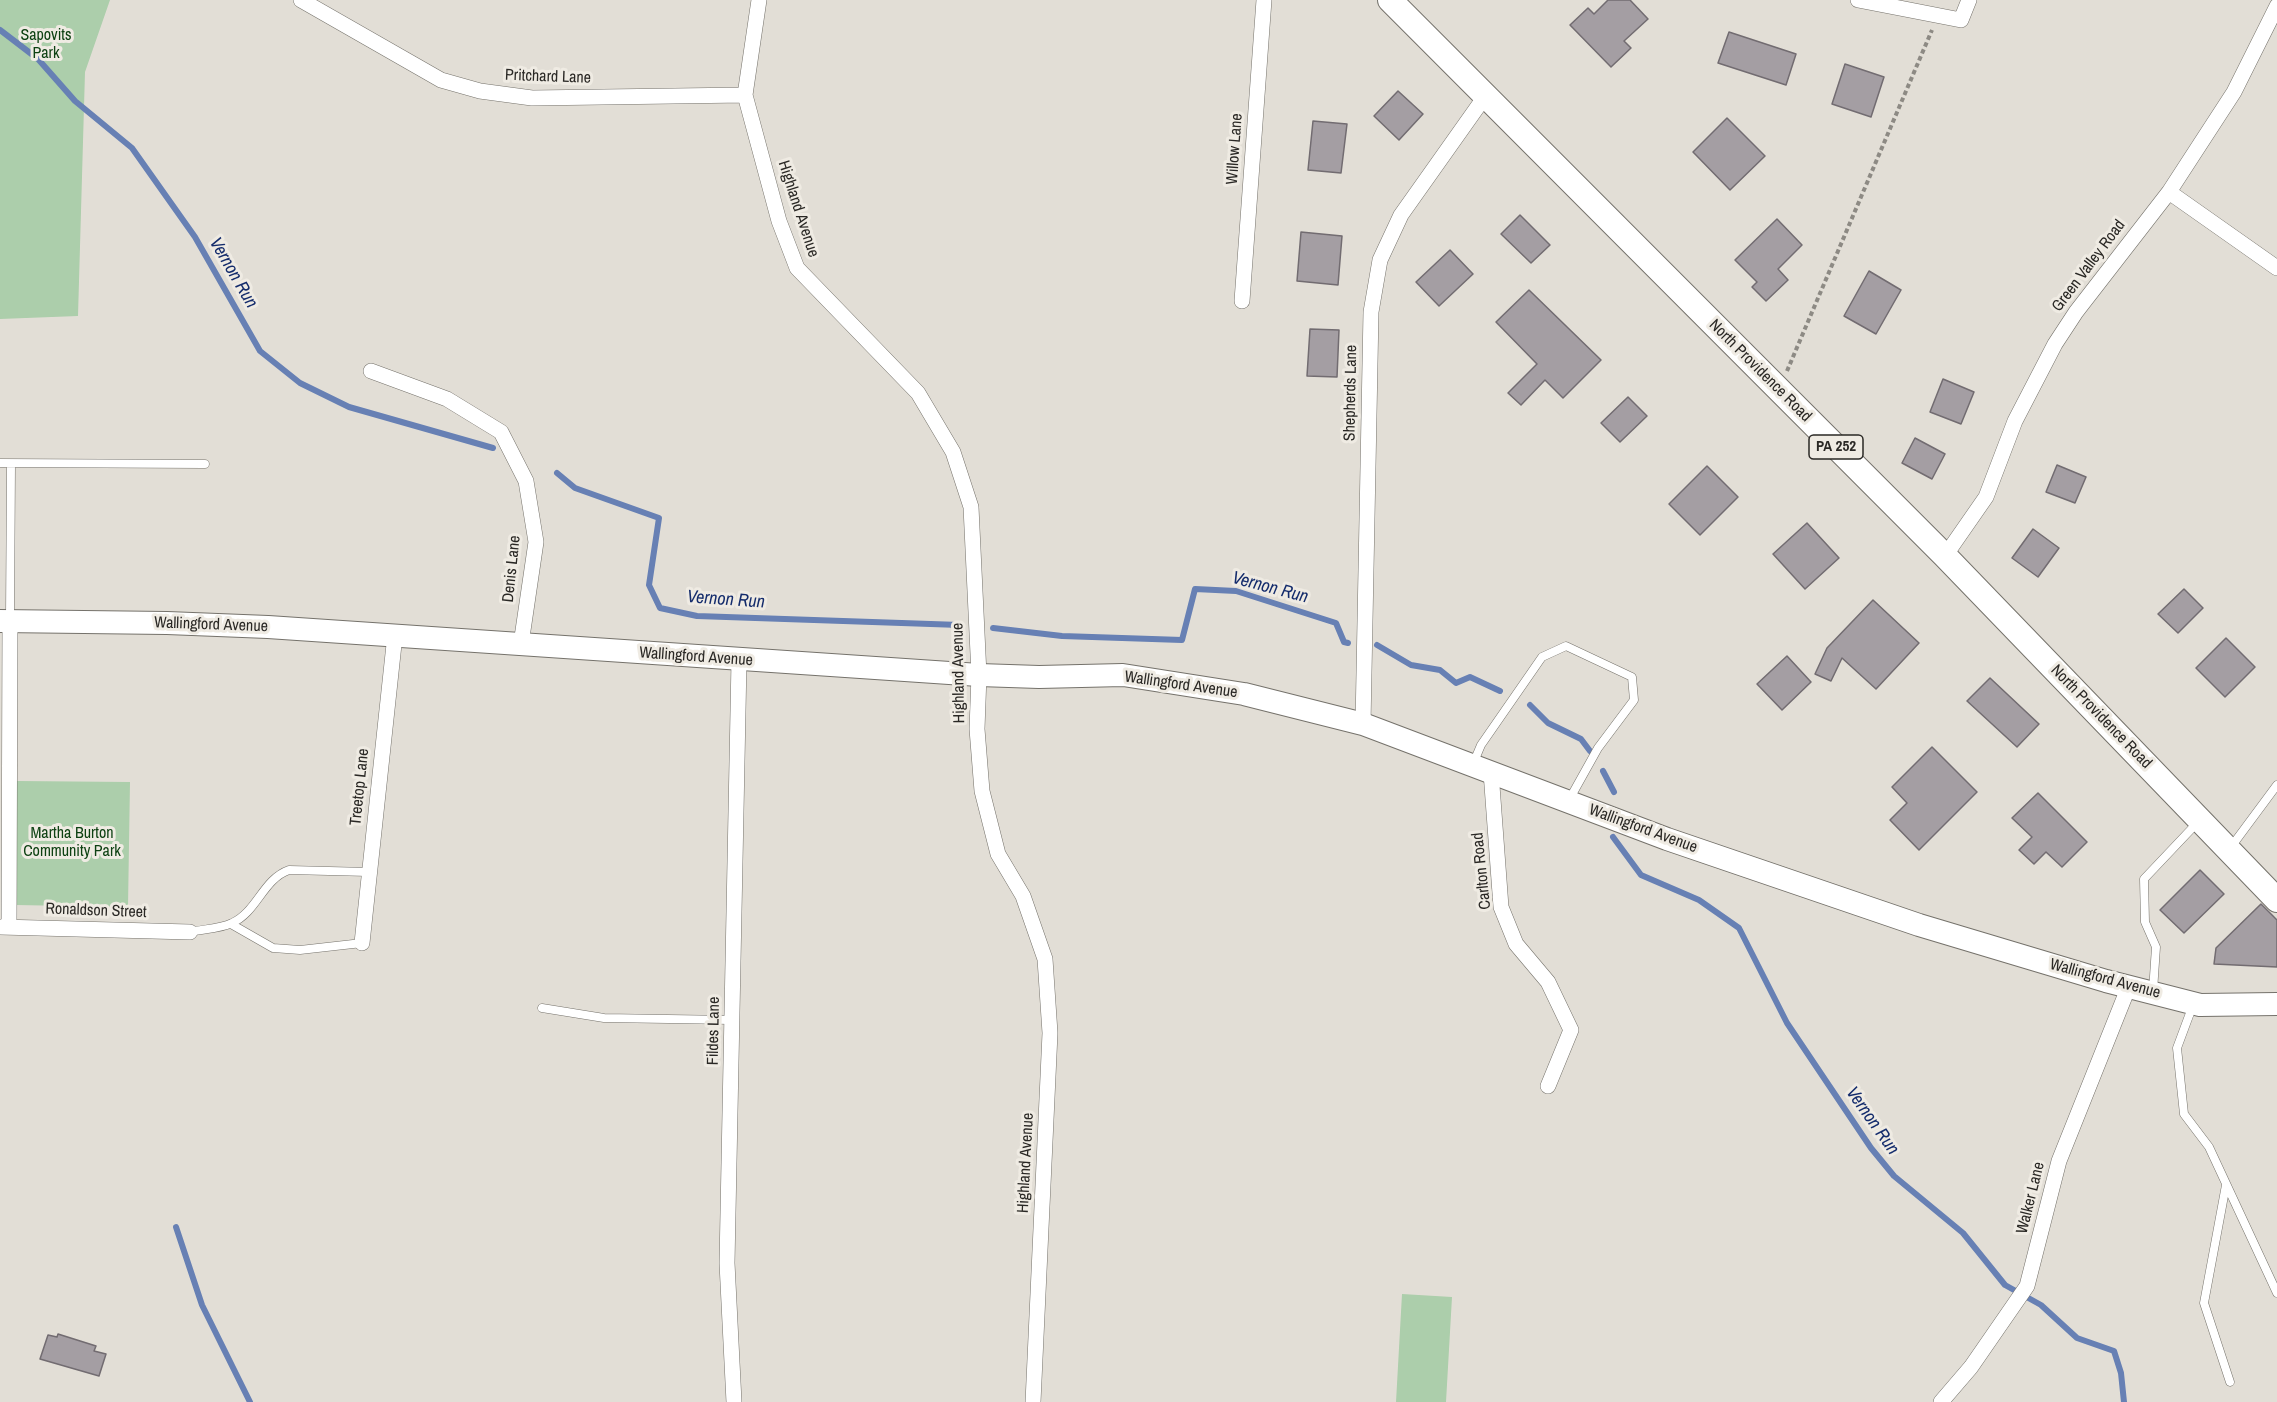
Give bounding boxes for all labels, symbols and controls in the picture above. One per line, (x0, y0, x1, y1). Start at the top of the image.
park label: Sapovits Park (20, 26, 72, 64)
street label: Pritchard Lane (505, 66, 591, 88)
street label: Willow Lane (1223, 113, 1247, 185)
street label: Highland Avenue (773, 158, 823, 260)
street label: Green Valley Road (2048, 216, 2130, 316)
water label: Vernon Run (204, 234, 262, 312)
street label: North Providence Road (1705, 316, 1815, 426)
street label: Shepherds Lane (1341, 345, 1361, 441)
road number: PA 252 (1809, 435, 1863, 459)
street label: Denis Lane (499, 535, 525, 603)
water label: Vernon Run (1230, 568, 1310, 608)
water label: Vernon Run (686, 587, 766, 613)
street label: Wallingford Avenue (154, 613, 268, 637)
street label: Highland Avenue (949, 623, 969, 723)
street label: Wallingford Avenue (639, 643, 753, 671)
street label: North Providence Road (2046, 661, 2156, 773)
street label: Wallingford Avenue (1123, 668, 1239, 702)
street label: Treetop Lane (346, 747, 374, 827)
street label: Wallingford Avenue (1586, 801, 1700, 857)
park label: Martha Burton Community Park (23, 824, 121, 862)
street label: Carlton Road (1468, 832, 1496, 910)
street label: Ronaldson Street (45, 900, 147, 922)
street label: Wallingford Avenue (2048, 955, 2162, 1003)
street label: Fildes Lane (704, 997, 724, 1065)
water label: Vernon Run (1841, 1083, 1903, 1159)
street label: Highland Avenue (1014, 1112, 1038, 1214)
street label: Walker Lane (2013, 1160, 2049, 1236)

